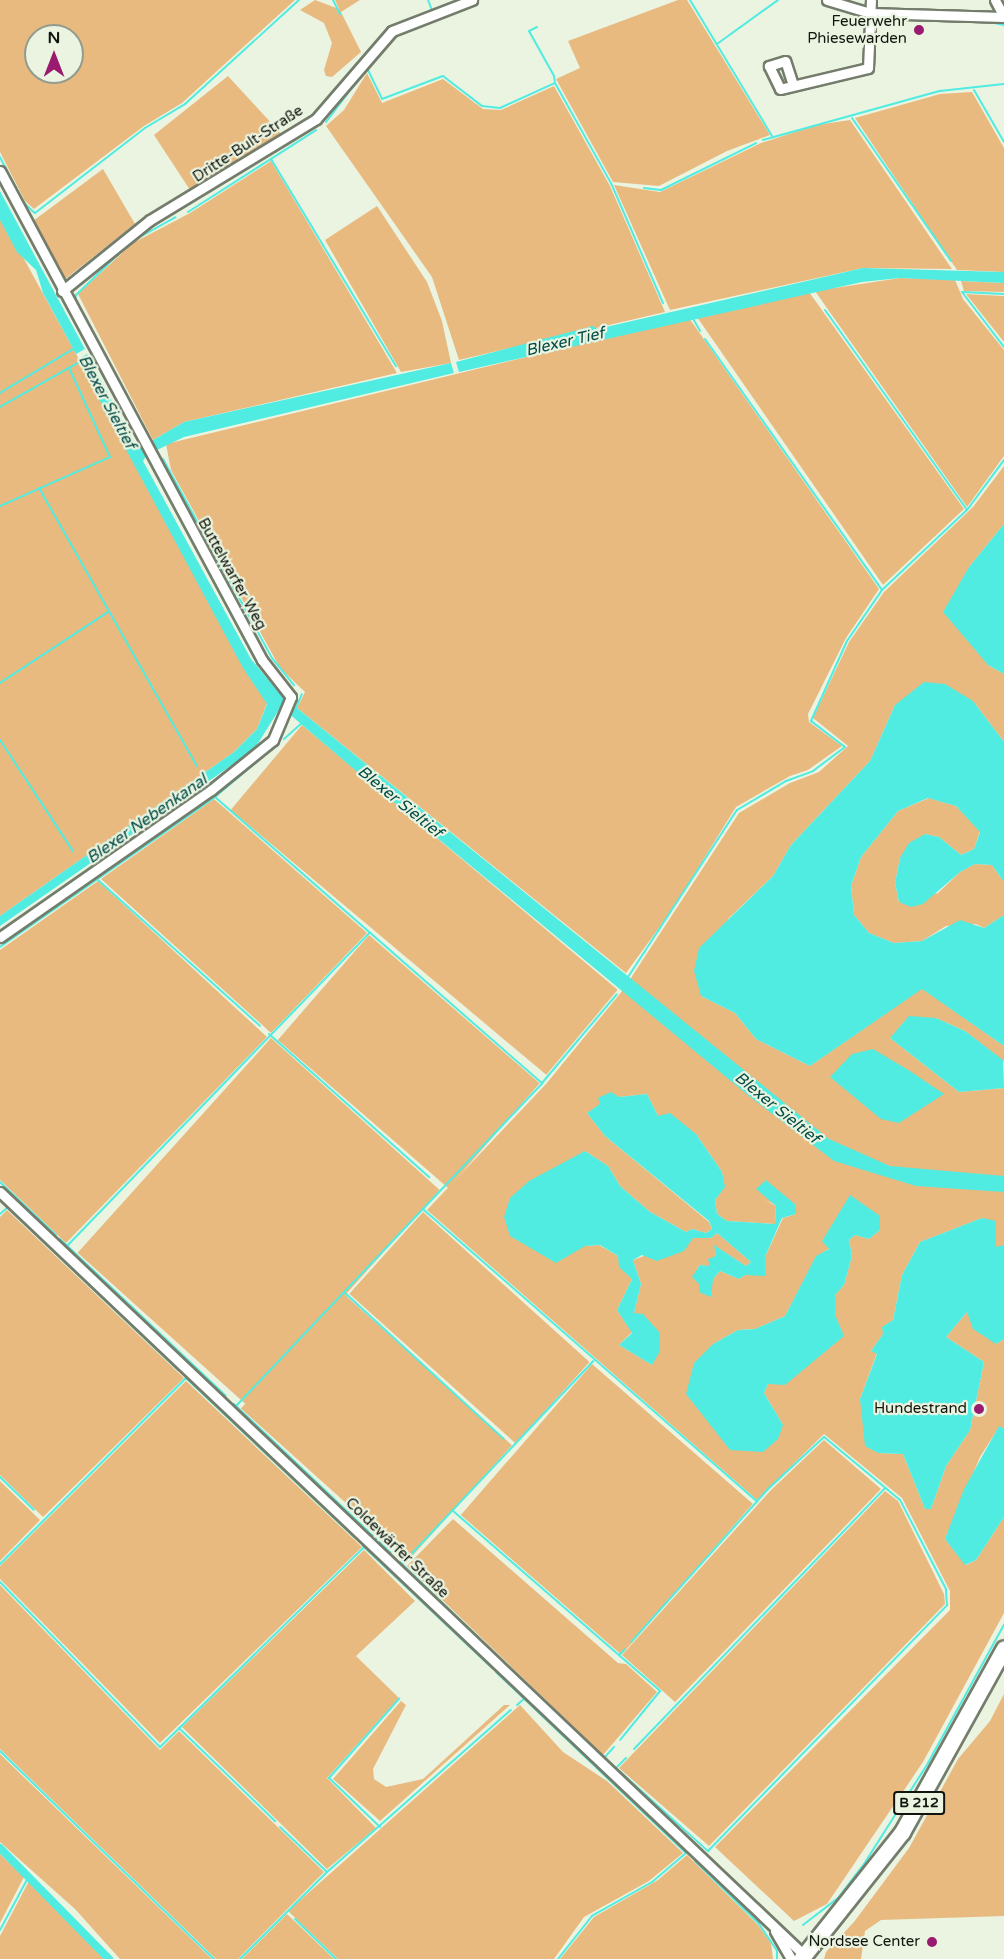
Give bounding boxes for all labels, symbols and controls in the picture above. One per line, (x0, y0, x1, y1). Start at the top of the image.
place label: Feuerwehr Phiesewarden (807, 12, 907, 47)
marker: Feuerwehr Phiesewarden (912, 23, 926, 37)
north arrow (24, 24, 84, 84)
text: N (48, 28, 60, 48)
street label: Dritte-Bult-Straße (190, 102, 306, 186)
water label: Blexer Tief (524, 324, 606, 360)
water label: Blexer Sieltief (74, 352, 140, 452)
street label: Buttelwarfer Weg (194, 515, 270, 633)
water label: Blexer Sieltief (354, 762, 446, 842)
water label: Blexer Nebenkanal (83, 770, 211, 868)
water label: Blexer Sieltief (731, 1068, 823, 1148)
place label: Hundestrand (874, 1400, 967, 1418)
marker: Hundestrand (972, 1402, 986, 1416)
street label: Coldewärfer Straße (342, 1494, 452, 1602)
road number: B 212 (892, 1792, 946, 1814)
place label: Nordsee Center (808, 1933, 920, 1951)
marker: Nordsee Center (925, 1935, 939, 1949)

